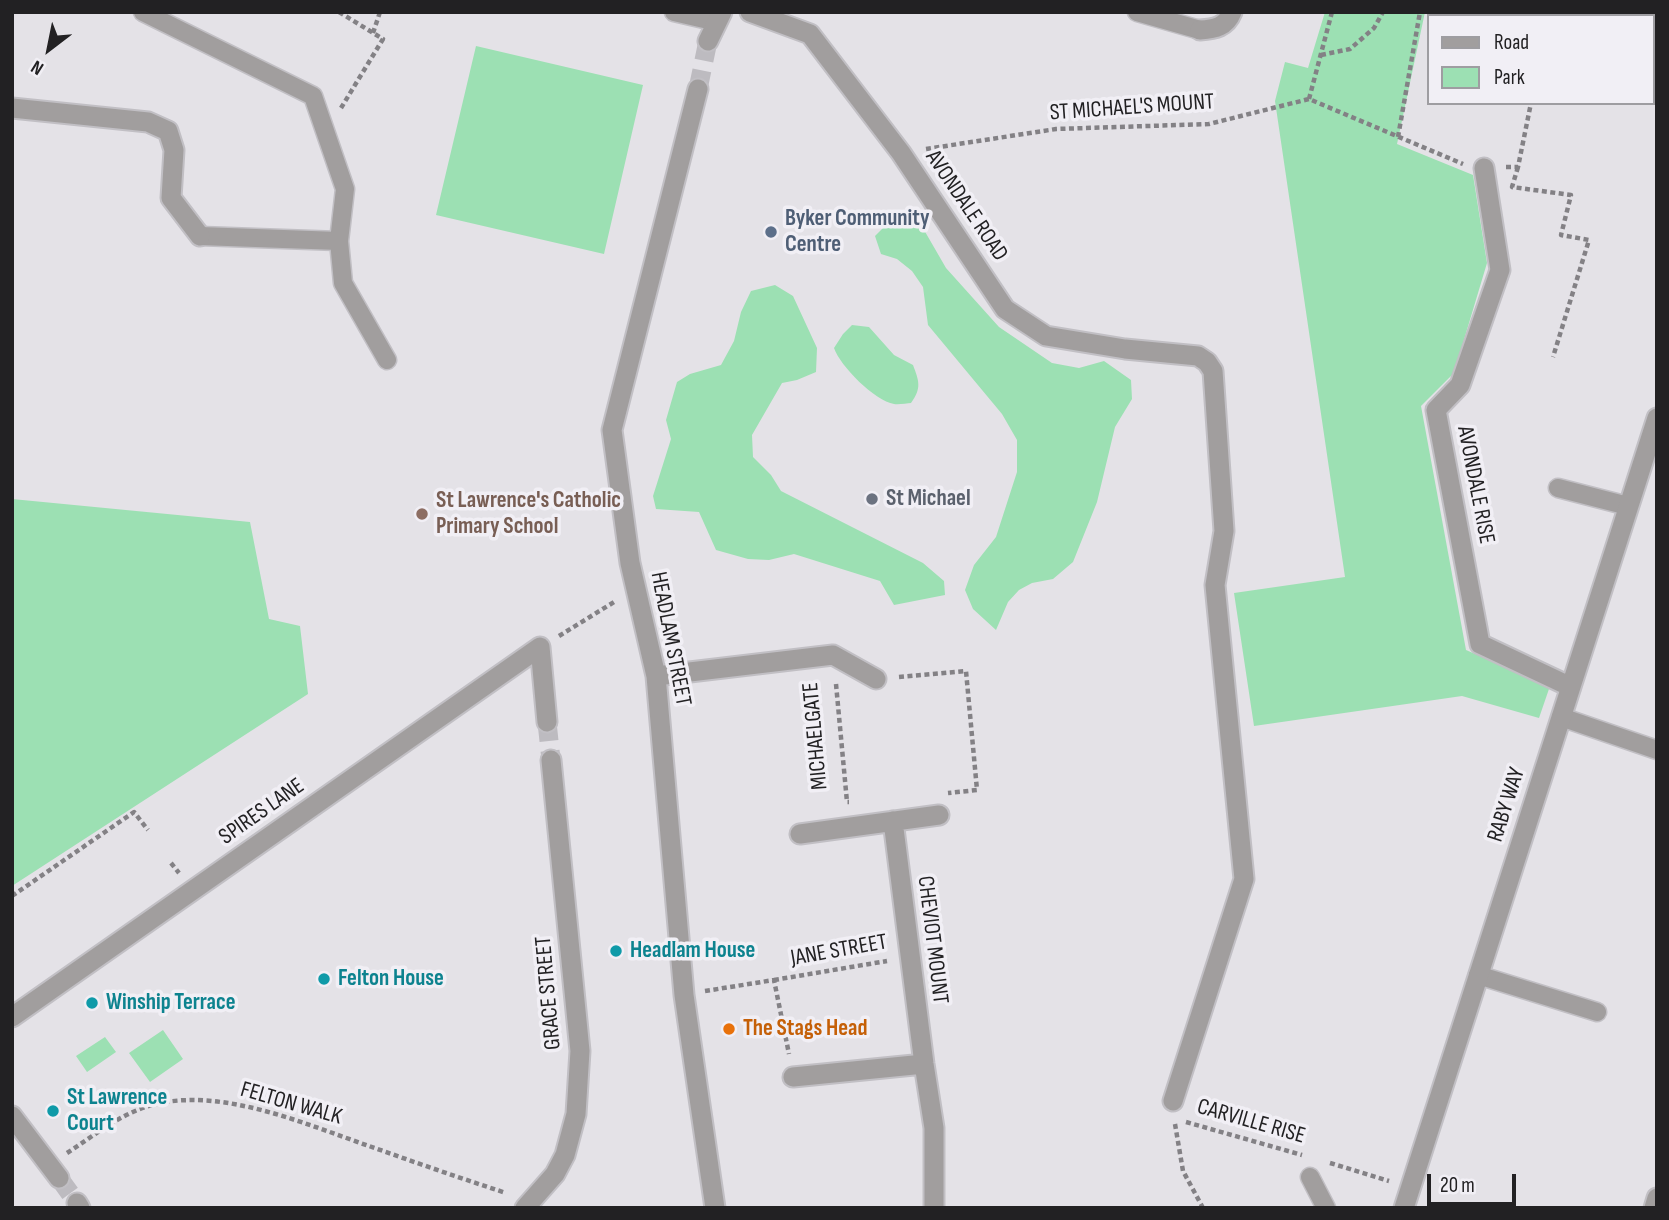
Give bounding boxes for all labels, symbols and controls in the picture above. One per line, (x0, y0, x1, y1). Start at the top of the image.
north arrow (14, 14, 84, 84)
legend (1428, 14, 1655, 105)
text: Road (1494, 30, 1529, 55)
text: N (27, 55, 48, 80)
text: Park (1494, 65, 1525, 90)
street label: ST MICHAEL'S MOUNT (1049, 88, 1215, 128)
street label: AVONDALE ROAD (919, 145, 1013, 267)
place label: Byker Community Centre (785, 205, 930, 259)
marker: Byker Community Centre (763, 224, 779, 240)
street label: AVONDALE RISE (1450, 424, 1500, 546)
place label: St Michael (886, 485, 971, 513)
place label: St Lawrence's Catholic Primary School (436, 487, 621, 541)
marker: St Michael (864, 491, 880, 507)
marker: St Lawrence's Catholic Primary School (414, 506, 430, 522)
street label: HEADLAM STREET (643, 570, 697, 708)
street label: MICHAELGATE (798, 681, 834, 791)
street label: RABY WAY (1482, 764, 1532, 846)
street label: SPIRES LANE (214, 773, 310, 851)
street label: CHEVIOT MOUNT (910, 874, 954, 1006)
street label: JANE STREET (789, 929, 889, 973)
street label: GRACE STREET (530, 935, 568, 1051)
place label: Headlam House (630, 937, 755, 965)
marker: Headlam House (608, 943, 624, 959)
place label: Felton House (338, 965, 444, 993)
marker: Felton House (316, 971, 332, 987)
place label: Winship Terrace (106, 989, 235, 1017)
marker: Winship Terrace (84, 995, 100, 1011)
place label: The Stags Head (743, 1015, 867, 1043)
marker: The Stags Head (721, 1021, 737, 1037)
street label: FELTON WALK (237, 1076, 345, 1132)
place label: St Lawrence Court (67, 1084, 167, 1138)
street label: CARVILLE RISE (1194, 1093, 1308, 1151)
marker: St Lawrence Court (45, 1103, 61, 1119)
scale bar (1431, 1160, 1520, 1204)
text: 20 m (1440, 1173, 1475, 1198)

